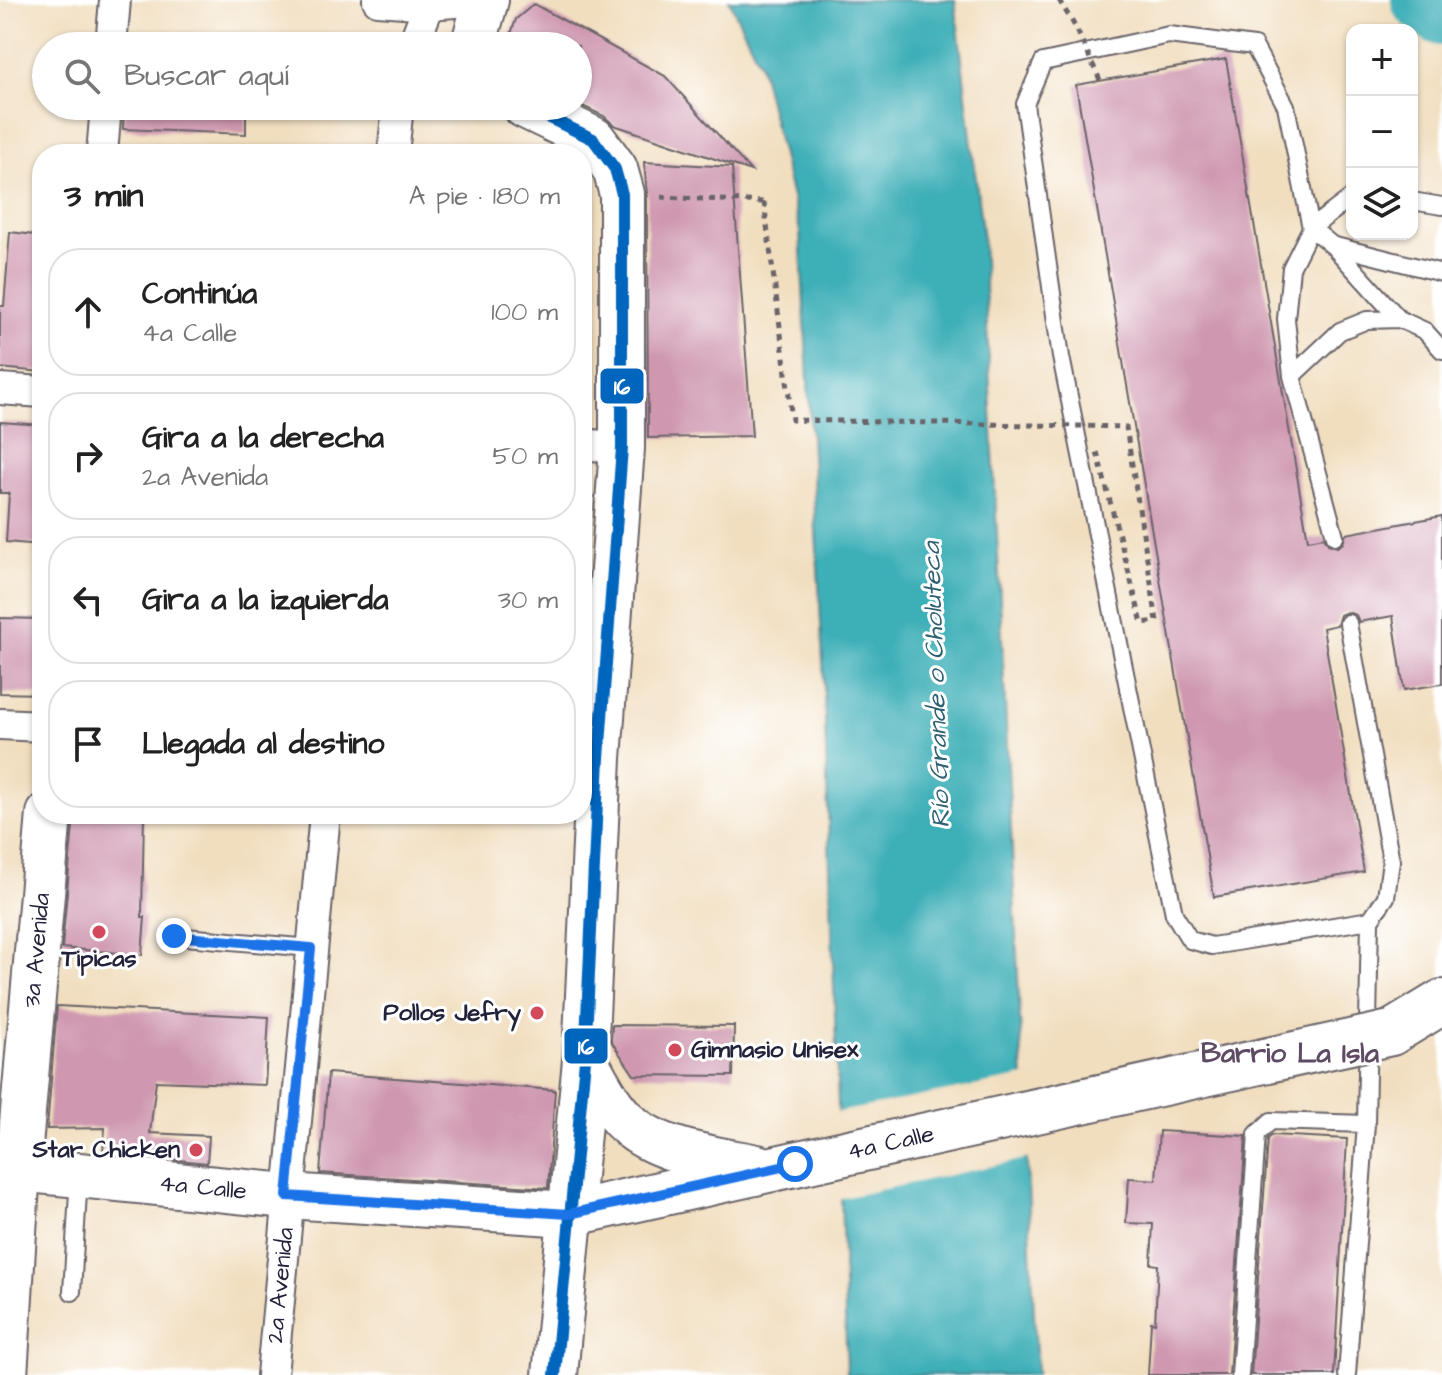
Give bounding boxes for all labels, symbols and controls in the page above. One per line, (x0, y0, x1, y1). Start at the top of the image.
map controls (1346, 24, 1418, 240)
button: + (1346, 24, 1418, 96)
search box (32, 32, 592, 120)
icon: search (60, 54, 104, 98)
text: Buscar aquí (124, 55, 289, 97)
button: − (1346, 96, 1418, 168)
button: layers (1346, 168, 1418, 240)
text: 3 min (64, 172, 144, 220)
text: A pie · 180 m (409, 178, 560, 214)
text: Continúa (142, 273, 257, 315)
icon: ahead (66, 290, 110, 334)
text: 100 m (491, 294, 558, 330)
text: 4a Calle (142, 315, 237, 351)
line badge: 16 (599, 367, 645, 405)
text: 16 (614, 372, 631, 403)
text: Gira a la derecha (142, 417, 384, 459)
icon: right (66, 434, 110, 478)
text: 50 m (493, 438, 558, 474)
text: 2a Avenida (142, 459, 268, 495)
water label: Río Grande o Choluteca (913, 540, 959, 829)
icon: left (66, 578, 110, 622)
text: Gira a la izquierda (142, 579, 388, 621)
text: 30 m (498, 582, 558, 618)
icon: arrive (66, 722, 110, 766)
text: Llegada al destino (142, 723, 384, 765)
street label: 3a Avenida (15, 891, 59, 1009)
route end (156, 918, 192, 954)
marker: Tipicas (90, 923, 108, 941)
place label: Tipicas (60, 942, 137, 976)
place label: Pollos Jefry (383, 996, 522, 1032)
marker: Pollos Jefry (528, 1004, 546, 1022)
line badge: 16 (563, 1027, 609, 1065)
text: 16 (578, 1032, 595, 1063)
place label: Gimnasio Unisex (691, 1033, 859, 1067)
district label: Barrio La Isla (1201, 1034, 1380, 1073)
marker: Gimnasio Unisex (666, 1041, 684, 1059)
street label: 4a Calle (844, 1117, 937, 1169)
place label: Star Chicken (31, 1133, 180, 1167)
marker: Star Chicken (187, 1141, 205, 1159)
route start (777, 1146, 813, 1182)
street label: 4a Calle (158, 1166, 248, 1209)
street label: 2a Avenida (258, 1226, 303, 1345)

